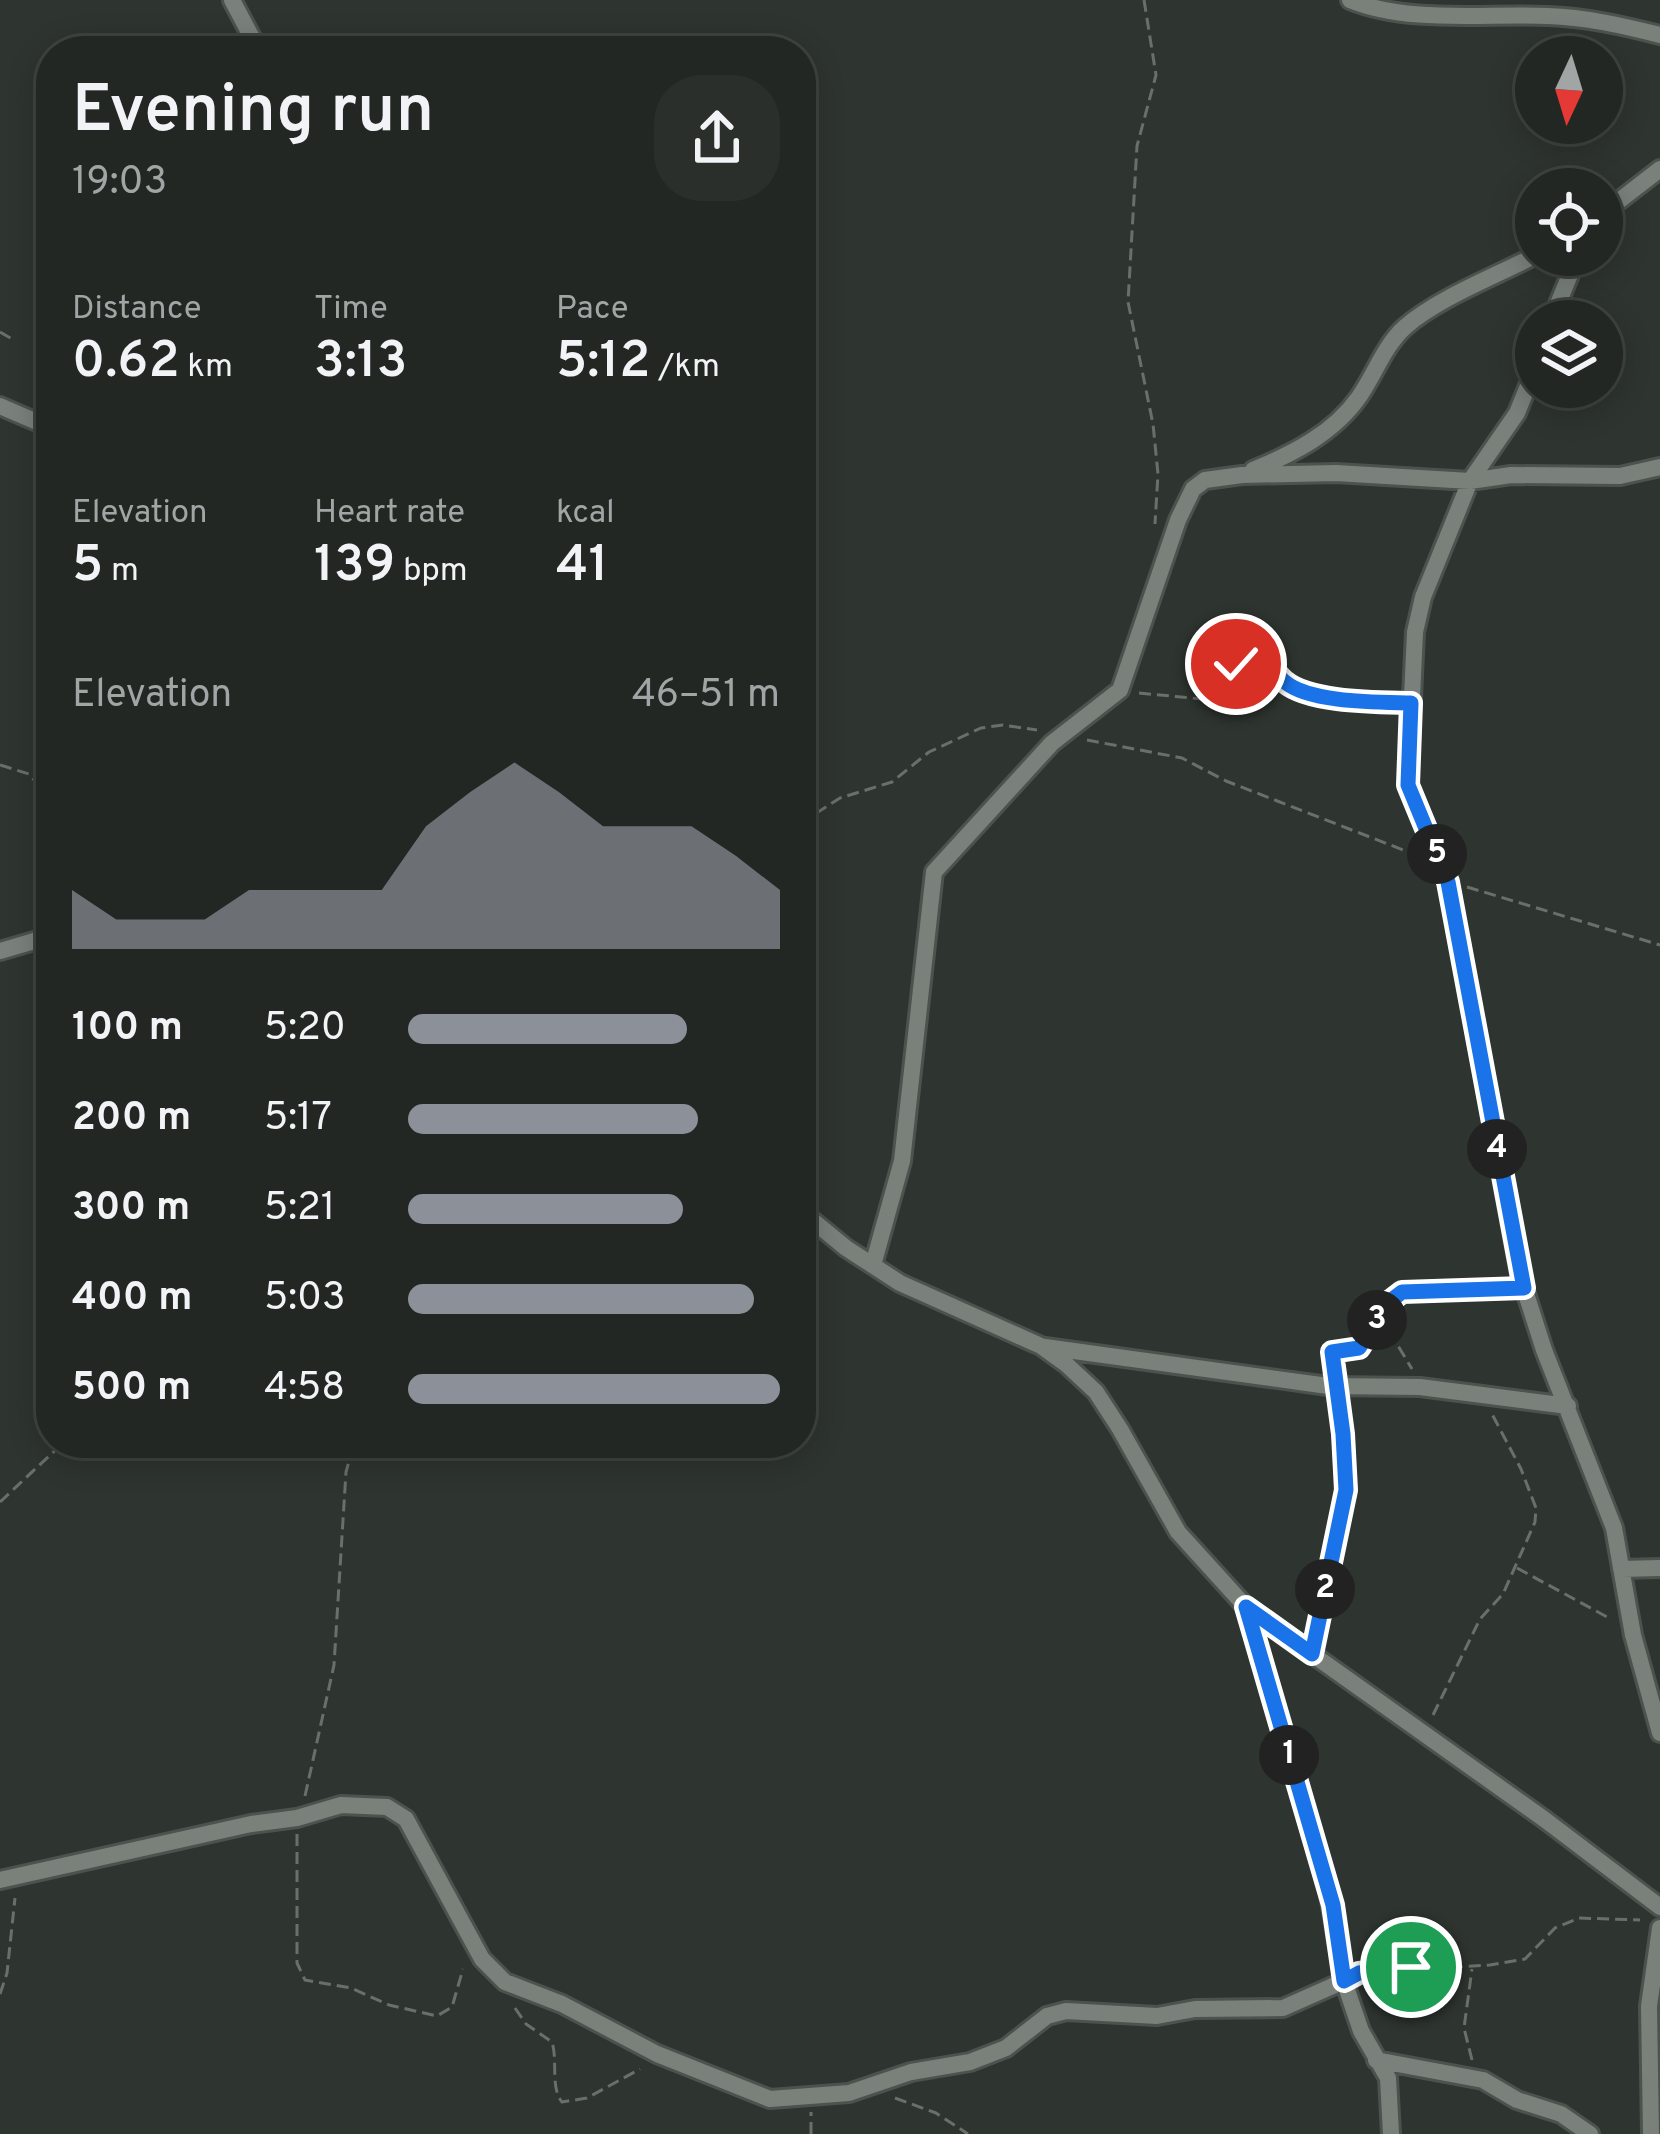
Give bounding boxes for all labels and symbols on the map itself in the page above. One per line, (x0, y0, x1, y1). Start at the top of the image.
north arrow (1515, 36, 1623, 144)
pin (1185, 613, 1287, 715)
pin: 5 (1407, 824, 1467, 884)
pin: 4 (1467, 1119, 1527, 1179)
pin: 3 (1347, 1290, 1407, 1350)
pin: 2 (1295, 1559, 1355, 1619)
pin: 1 (1259, 1725, 1319, 1785)
pin (1360, 1916, 1462, 2018)

